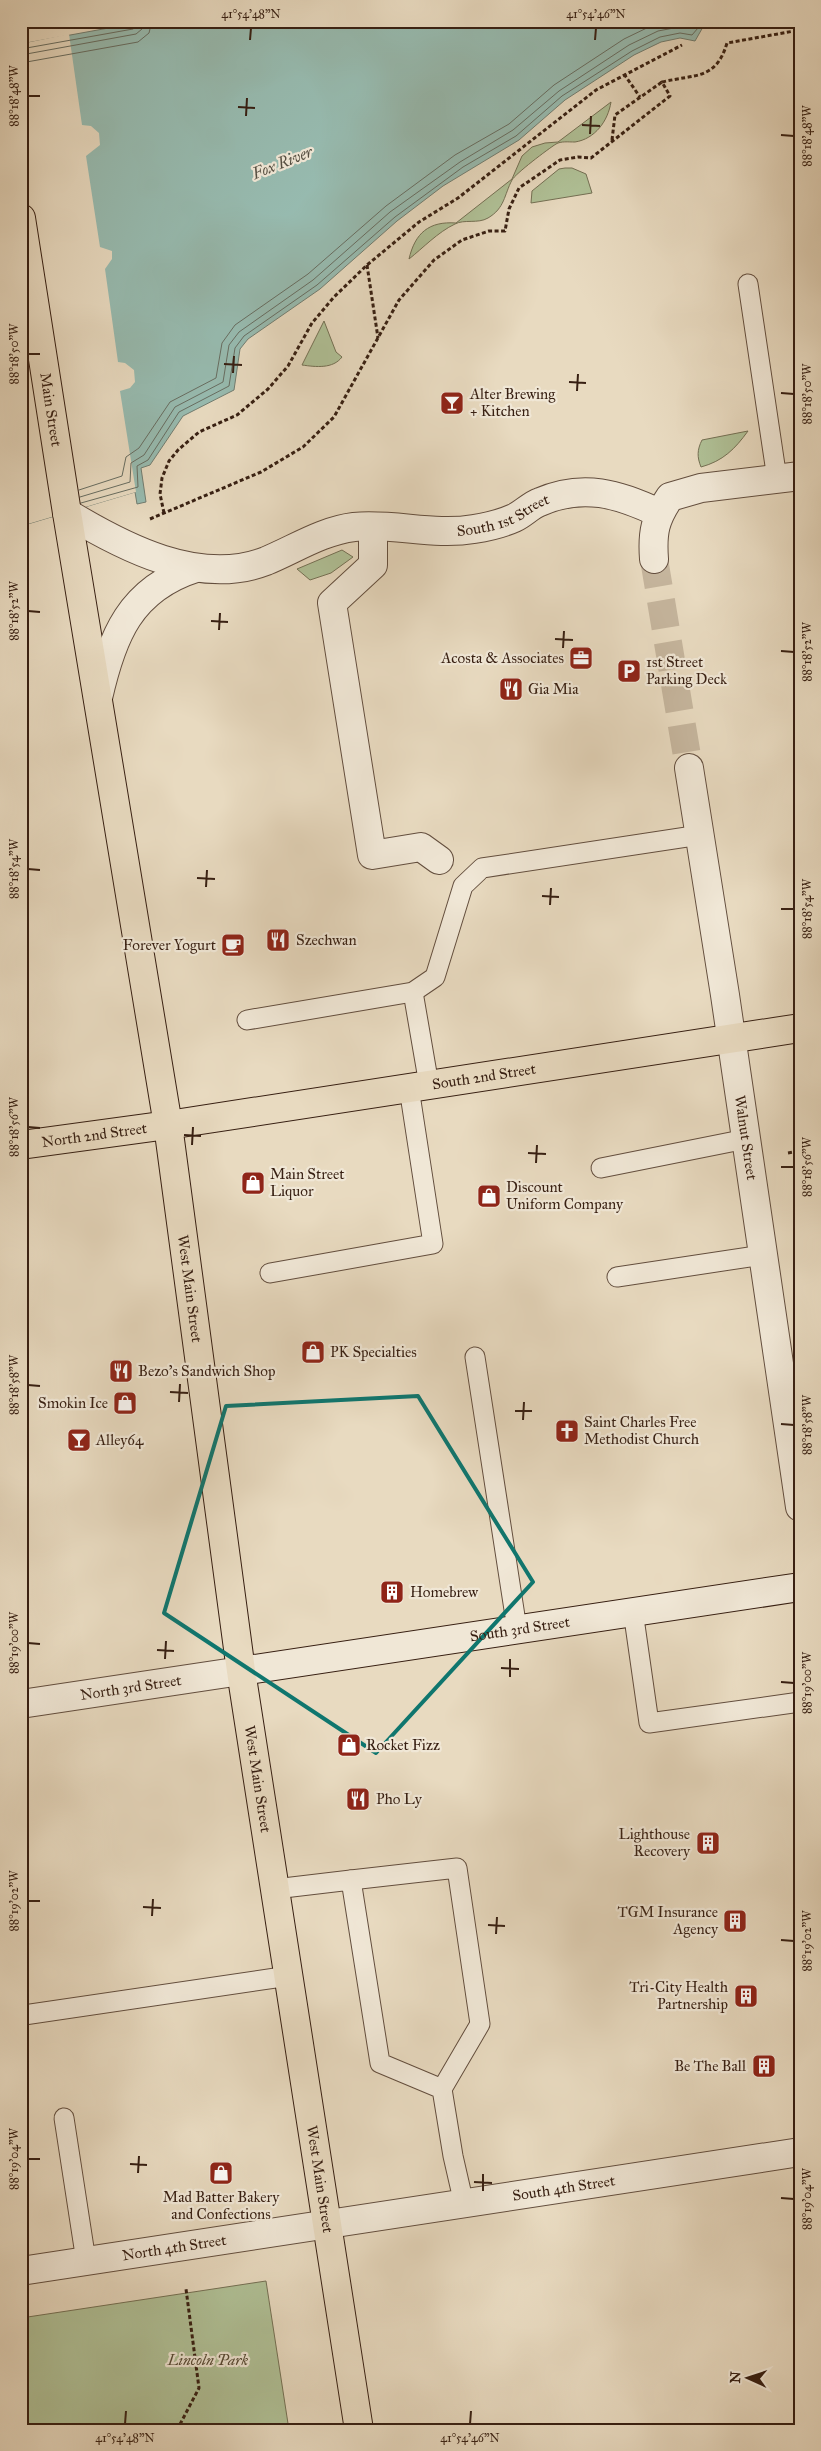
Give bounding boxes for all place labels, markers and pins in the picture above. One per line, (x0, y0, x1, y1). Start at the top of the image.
place label: Alter Brewing + Kitchen (469, 385, 556, 420)
bar icon: Alter Brewing + Kitchen (439, 390, 465, 416)
office icon: Acosta & Associates (568, 645, 594, 671)
place label: Acosta & Associates (440, 649, 564, 667)
place label: 1st Street Parking Deck (646, 653, 727, 688)
parking icon: 1st Street Parking Deck (616, 658, 642, 684)
restaurant icon: Gia Mia (498, 676, 524, 702)
place label: Gia Mia (528, 680, 579, 698)
restaurant icon: Szechwan (265, 927, 291, 953)
place label: Szechwan (296, 931, 357, 949)
cafe icon: Forever Yogurt (220, 932, 246, 958)
place label: Forever Yogurt (123, 936, 217, 954)
place label: Main Street Liquor (270, 1165, 345, 1201)
shop icon: Main Street Liquor (240, 1170, 266, 1196)
place label: Discount Uniform Company (506, 1178, 624, 1213)
shop icon: Discount Uniform Company (476, 1183, 502, 1209)
shop icon: PK Specialties (300, 1339, 326, 1365)
place label: PK Specialties (330, 1343, 417, 1361)
restaurant icon: Bezo's Sandwich Shop (108, 1358, 134, 1384)
place label: Bezo's Sandwich Shop (138, 1362, 276, 1380)
shop icon: Smokin Ice (112, 1390, 138, 1416)
place label: Smokin Ice (38, 1394, 108, 1412)
place label: Saint Charles Free Methodist Church (584, 1413, 700, 1448)
church icon: Saint Charles Free Methodist Church (554, 1418, 580, 1444)
bar icon: Alley64 (66, 1427, 92, 1453)
place label: Alley64 (95, 1431, 144, 1449)
building icon: Homebrew (379, 1579, 405, 1605)
place label: Homebrew (410, 1583, 478, 1601)
shop icon: Rocket Fizz (336, 1732, 362, 1758)
place label: Rocket Fizz (366, 1736, 440, 1754)
restaurant icon: Pho Ly (345, 1786, 371, 1812)
place label: Pho Ly (376, 1790, 423, 1808)
place label: Lighthouse Recovery (619, 1825, 691, 1860)
building icon: Lighthouse Recovery (695, 1830, 721, 1856)
place label: TGM Insurance Agency (617, 1903, 719, 1938)
building icon: TGM Insurance Agency (722, 1908, 748, 1934)
place label: Tri-City Health Partnership (629, 1978, 729, 2013)
building icon: Tri-City Health Partnership (733, 1983, 759, 2009)
building icon: Be The Ball (751, 2053, 777, 2079)
place label: Be The Ball (674, 2057, 747, 2075)
shop icon: Mad Batter Bakery and Confections (208, 2160, 234, 2186)
place label: Mad Batter Bakery and Confections (163, 2188, 280, 2223)

